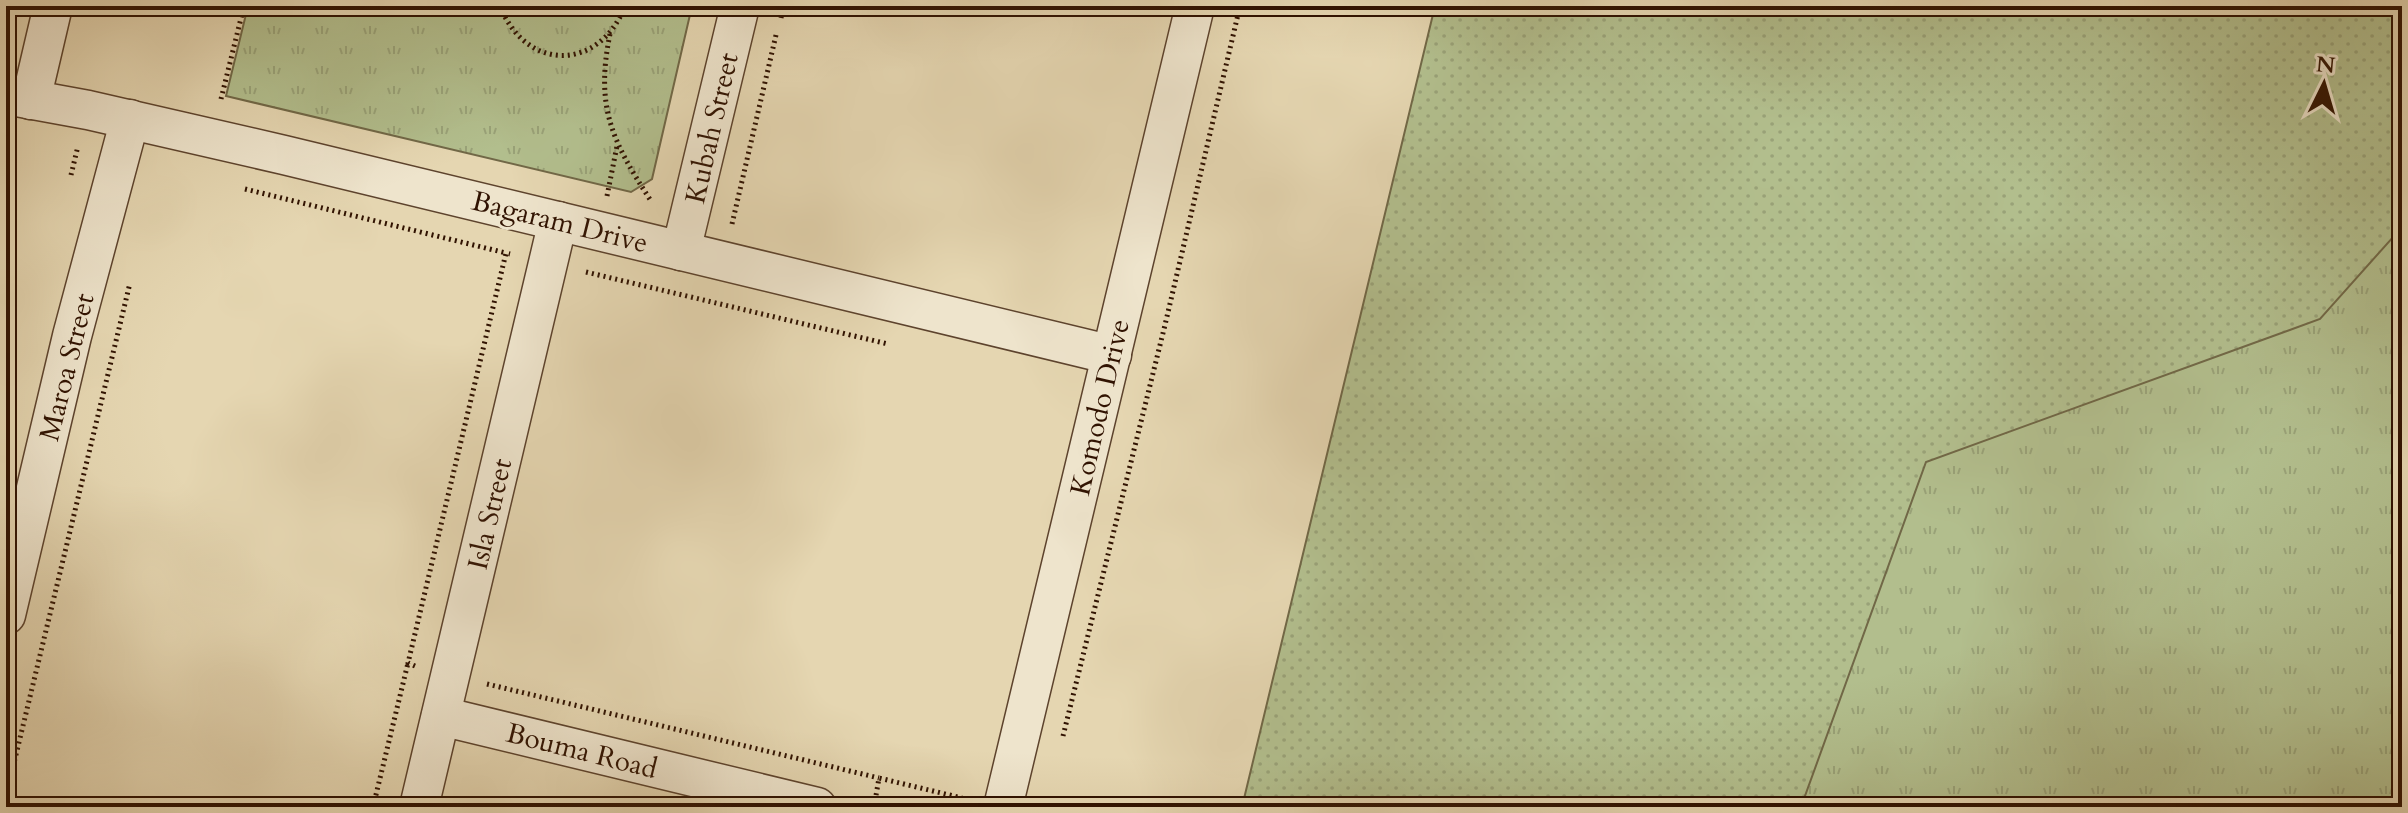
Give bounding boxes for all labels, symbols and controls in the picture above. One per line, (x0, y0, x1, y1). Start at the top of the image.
north arrow (2284, 44, 2364, 124)
street label: Kubah Street (676, 49, 748, 207)
text: N (2315, 49, 2336, 81)
street label: Bagaram Drive (468, 182, 652, 262)
street label: Maroa Street (30, 289, 104, 445)
street label: Komodo Drive (1061, 315, 1139, 499)
street label: Isla Street (459, 455, 521, 574)
street label: Bouma Road (502, 714, 661, 788)

